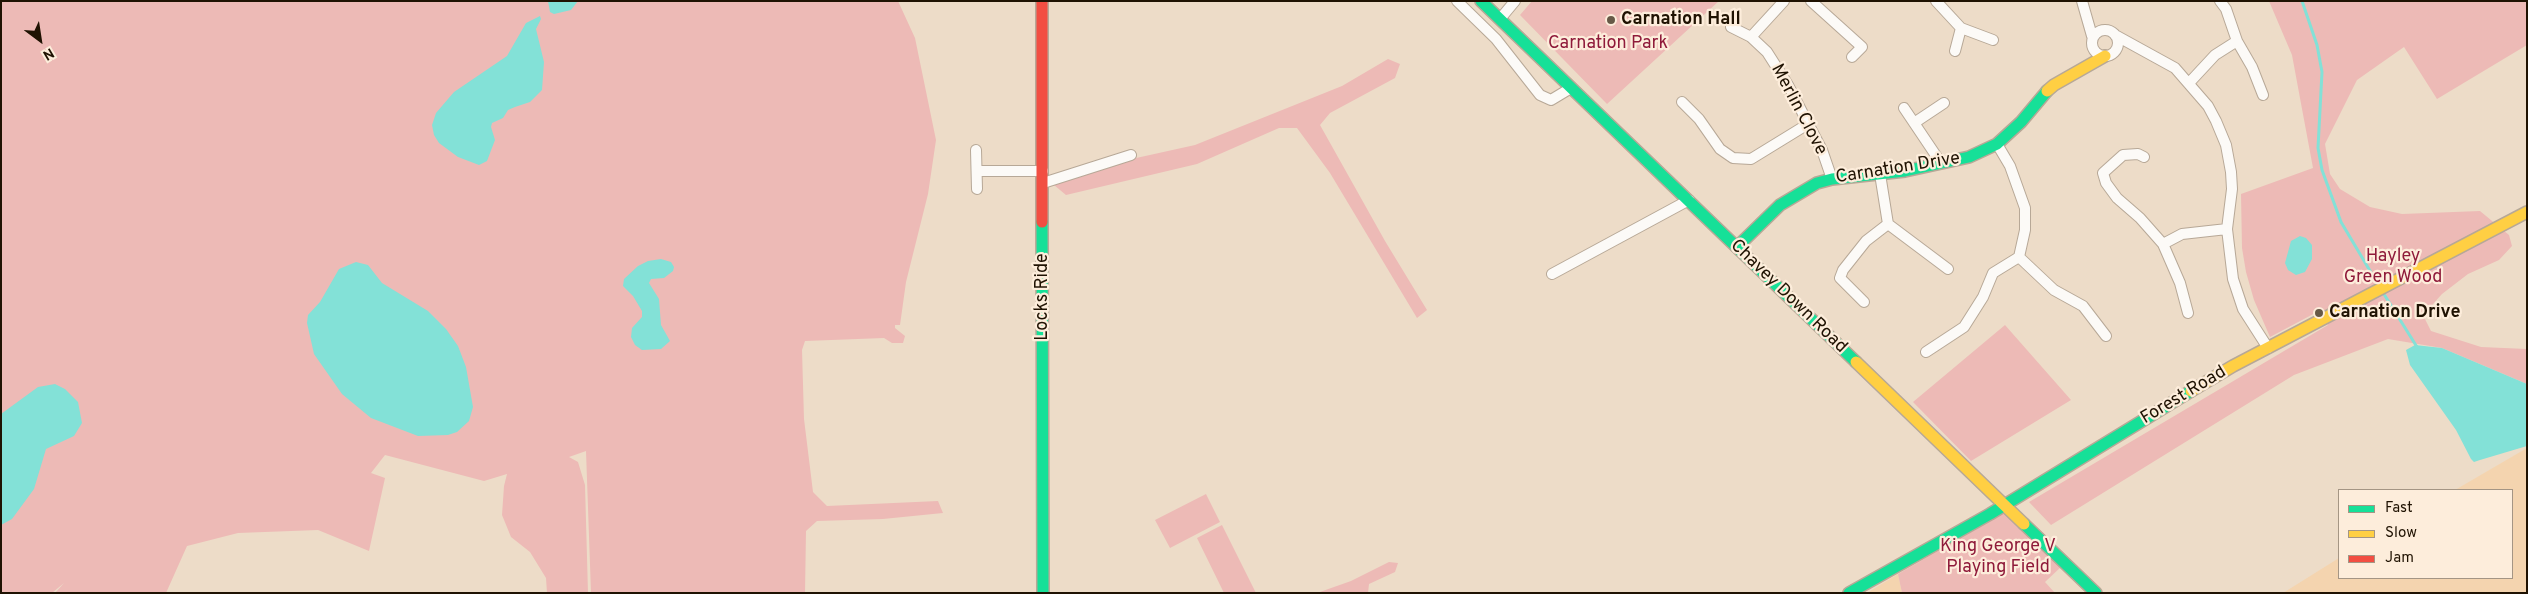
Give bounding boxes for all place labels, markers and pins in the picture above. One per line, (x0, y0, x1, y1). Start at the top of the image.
place label: Carnation Hall (1621, 9, 1741, 31)
marker: Carnation Hall (1605, 14, 1617, 26)
place label: Carnation Drive (2329, 302, 2460, 324)
marker: Carnation Drive (2313, 307, 2325, 319)

